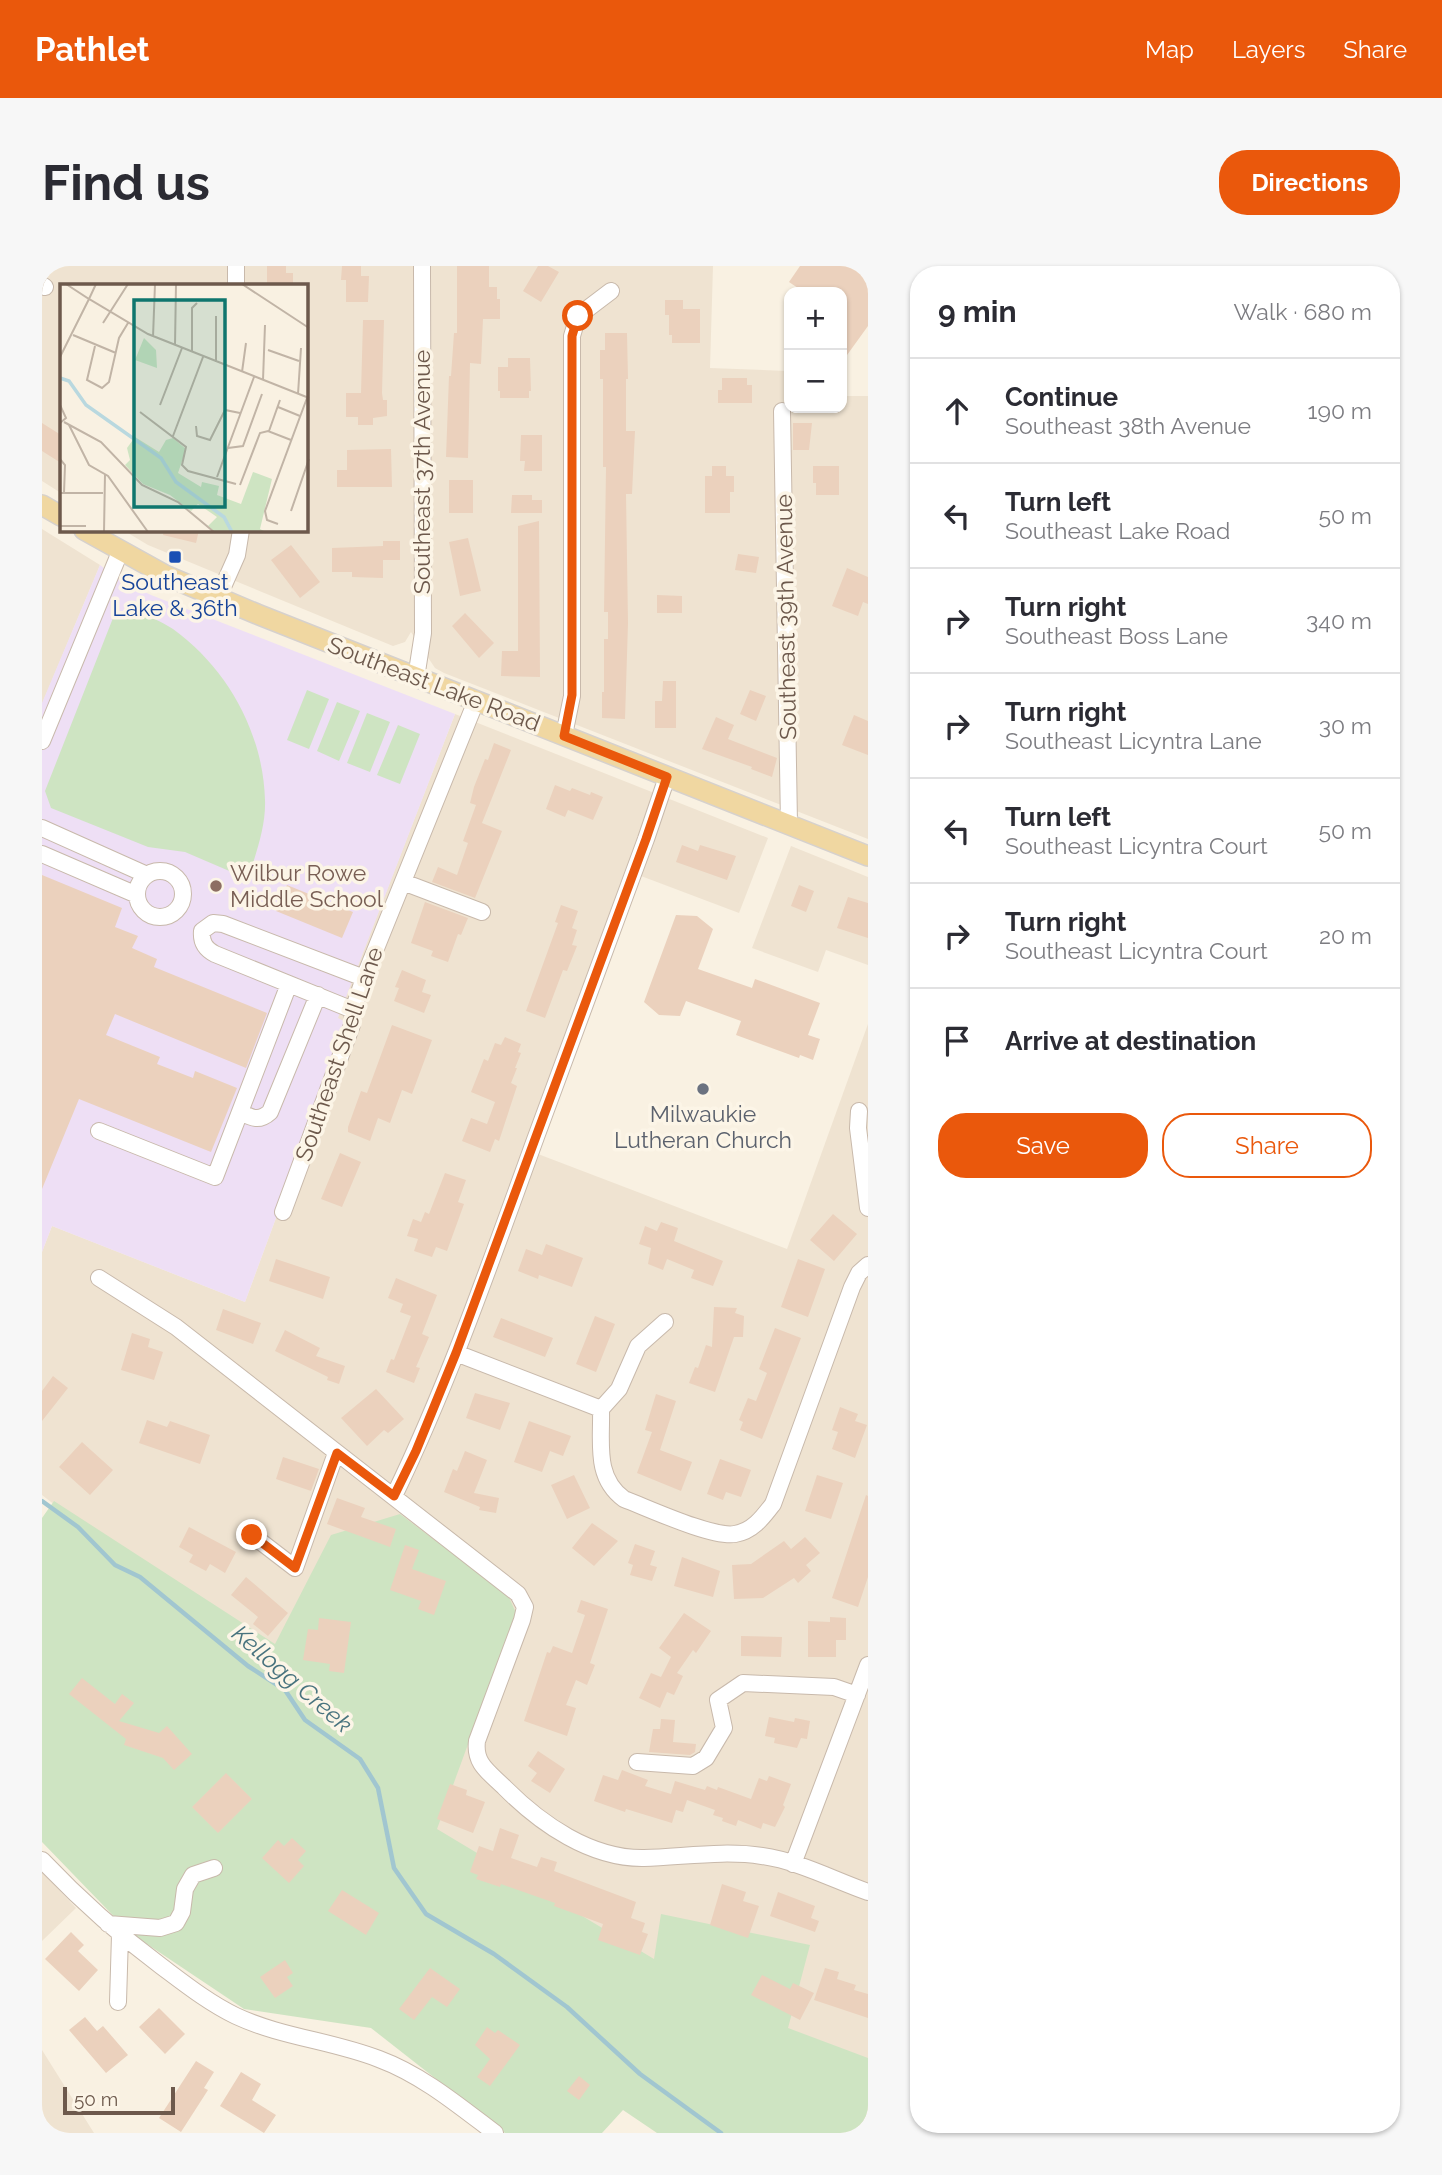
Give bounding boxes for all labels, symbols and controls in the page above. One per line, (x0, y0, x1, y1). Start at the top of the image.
text: Pathlet (35, 30, 149, 69)
text: Map (1145, 35, 1194, 64)
text: Layers (1232, 35, 1305, 64)
text: Share (1343, 35, 1407, 64)
button: Directions (1219, 150, 1400, 215)
text: Find us (42, 154, 210, 211)
inset map (60, 284, 308, 532)
map controls (784, 287, 847, 413)
button: + (784, 287, 847, 350)
text: 9 min (938, 294, 1017, 329)
text: Walk · 680 m (1234, 298, 1372, 325)
route start (562, 300, 593, 331)
street label: Southeast 37th Avenue (408, 350, 435, 594)
button: − (784, 350, 847, 413)
text: Continue (1005, 382, 1118, 412)
icon: ahead (938, 392, 976, 430)
text: 190 m (1308, 397, 1372, 424)
text: Southeast 38th Avenue (1005, 412, 1251, 439)
text: Turn left (1005, 487, 1111, 517)
street label: Southeast 39th Avenue (770, 494, 801, 740)
icon: left (938, 497, 976, 535)
text: 50 m (1318, 502, 1372, 529)
text: Southeast Lake Road (1005, 517, 1230, 544)
marker: Southeast Lake & 36th (167, 549, 183, 565)
place label: Southeast Lake & 36th (112, 568, 238, 621)
text: Turn right (1005, 592, 1126, 622)
icon: right (938, 602, 976, 640)
text: 340 m (1306, 607, 1372, 634)
text: Southeast Boss Lane (1005, 622, 1228, 649)
street label: Southeast Lake Road (324, 631, 544, 736)
text: Turn right (1005, 697, 1126, 727)
icon: right (938, 707, 976, 745)
text: 30 m (1319, 712, 1372, 739)
text: Southeast Licyntra Lane (1005, 727, 1262, 754)
text: Turn left (1005, 802, 1111, 832)
icon: left (938, 812, 976, 850)
text: 50 m (1318, 817, 1372, 844)
text: Southeast Licyntra Court (1005, 832, 1268, 859)
place label: Wilbur Rowe Middle School (230, 859, 384, 912)
marker: Wilbur Rowe Middle School (208, 878, 224, 894)
text: Turn right (1005, 907, 1126, 937)
icon: right (938, 917, 976, 955)
text: 20 m (1319, 922, 1372, 949)
text: Southeast Licyntra Court (1005, 937, 1268, 964)
street label: Southeast Shell Lane (289, 943, 388, 1164)
icon: arrive (938, 1022, 976, 1060)
text: Arrive at destination (1005, 1026, 1256, 1056)
marker: Milwaukie Lutheran Church (695, 1081, 711, 1097)
place label: Milwaukie Lutheran Church (614, 1100, 792, 1153)
button: Save (938, 1113, 1148, 1178)
button: Share (1162, 1113, 1372, 1178)
route end (236, 1519, 267, 1550)
water label: Kellogg Creek (226, 1619, 358, 1739)
scale bar (63, 2084, 175, 2116)
text: 50 m (74, 2088, 118, 2110)

